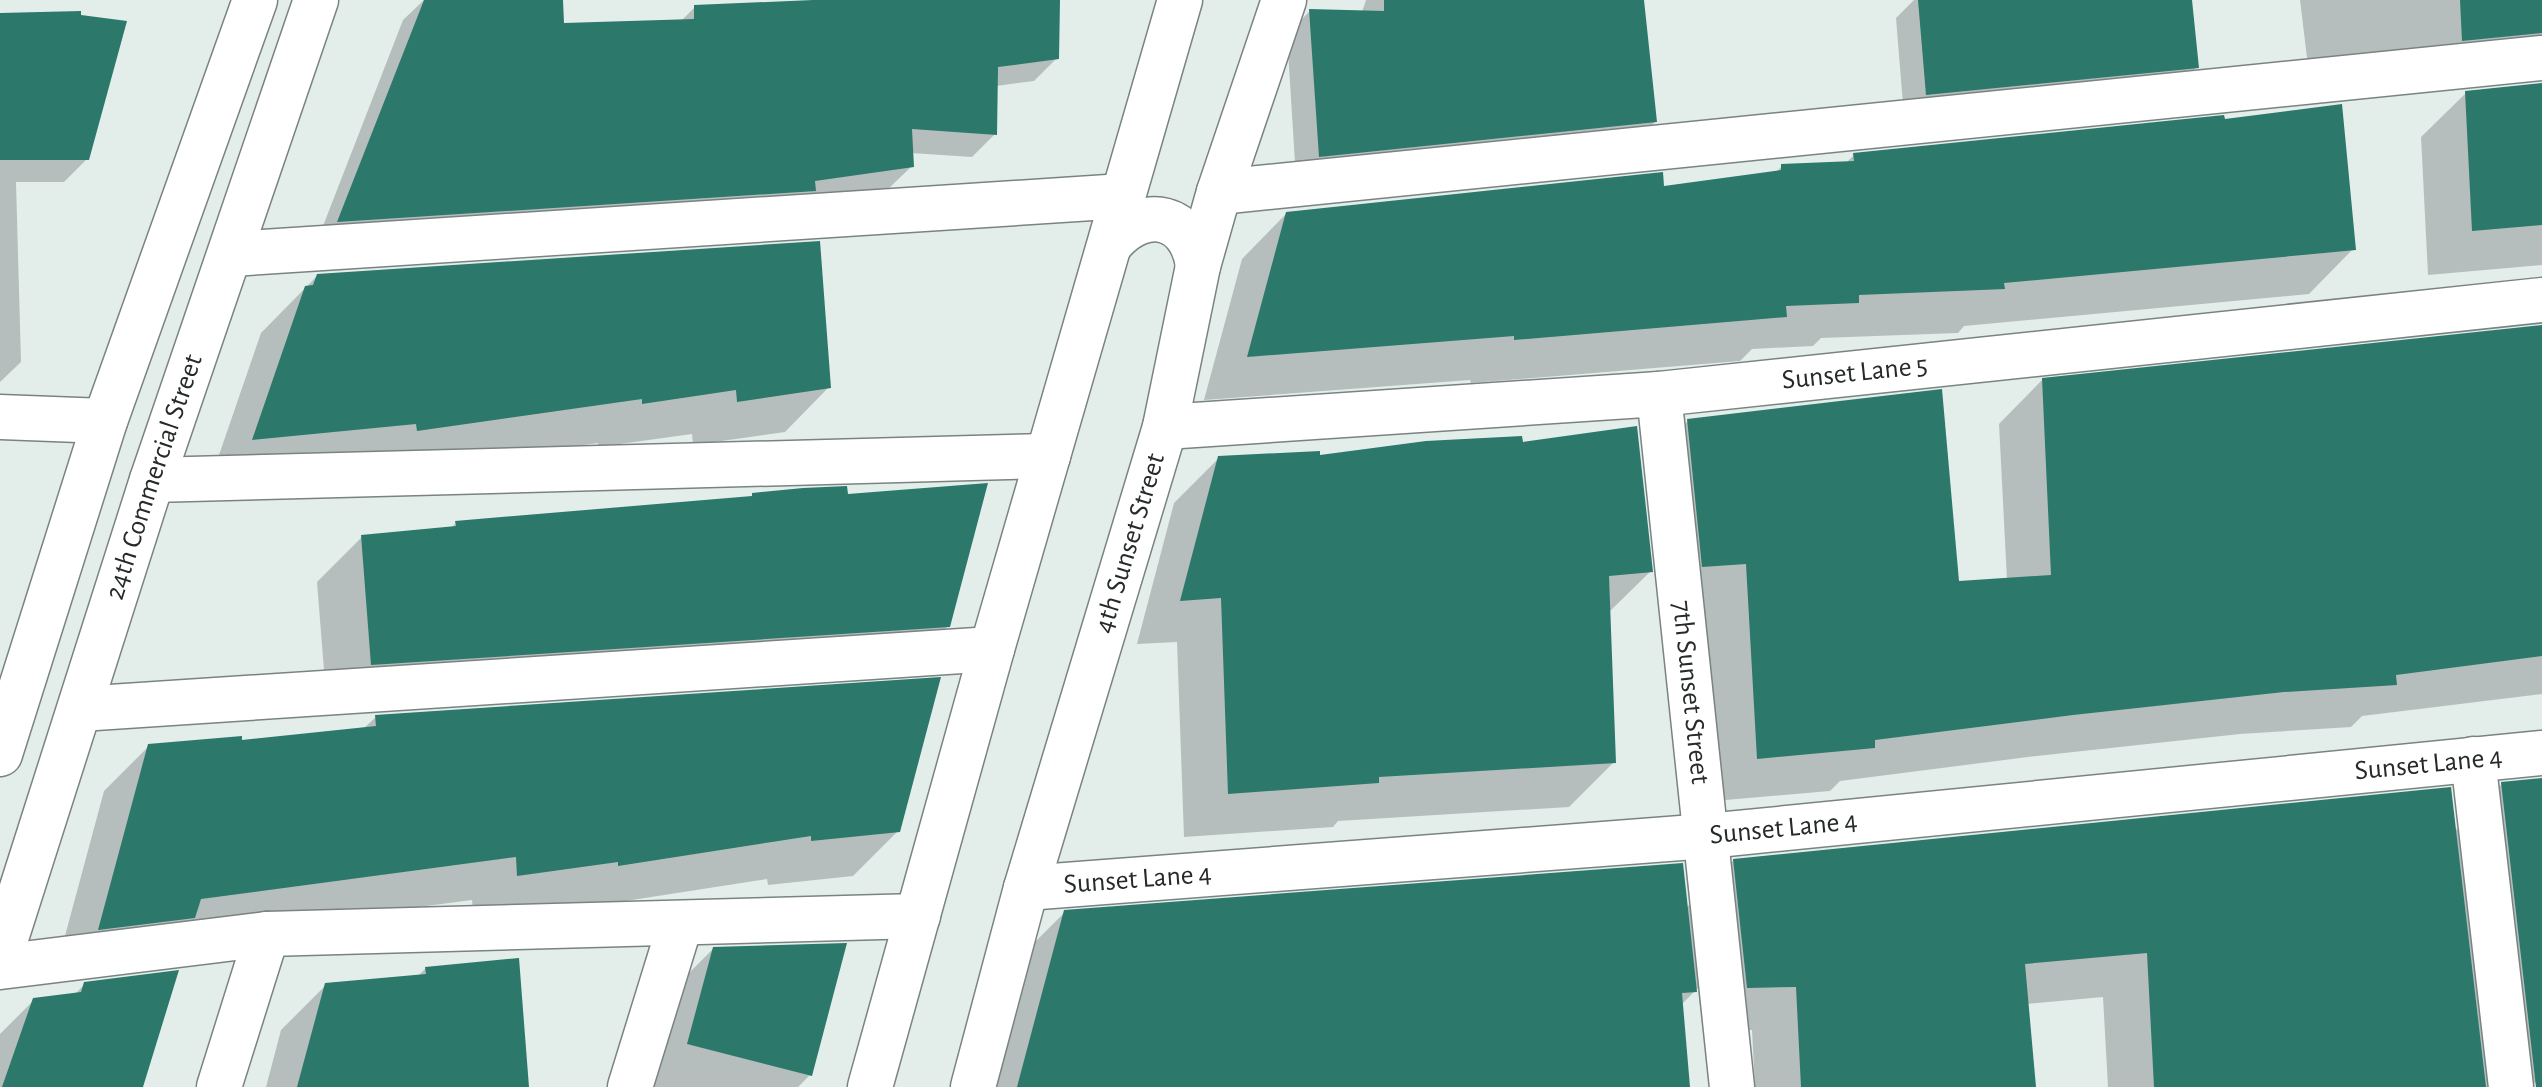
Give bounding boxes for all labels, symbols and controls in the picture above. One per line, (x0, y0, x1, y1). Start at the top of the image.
street label: 24th Commercial Street (101, 351, 208, 603)
street label: Sunset Lane 5 (1780, 351, 1929, 395)
street label: 4th Sunset Street (1090, 450, 1170, 636)
street label: 7th Sunset Street (1667, 599, 1714, 786)
street label: Sunset Lane 4 (2353, 743, 2504, 786)
street label: Sunset Lane 4 (1708, 807, 1859, 850)
street label: Sunset Lane 4 (1063, 860, 1213, 899)

